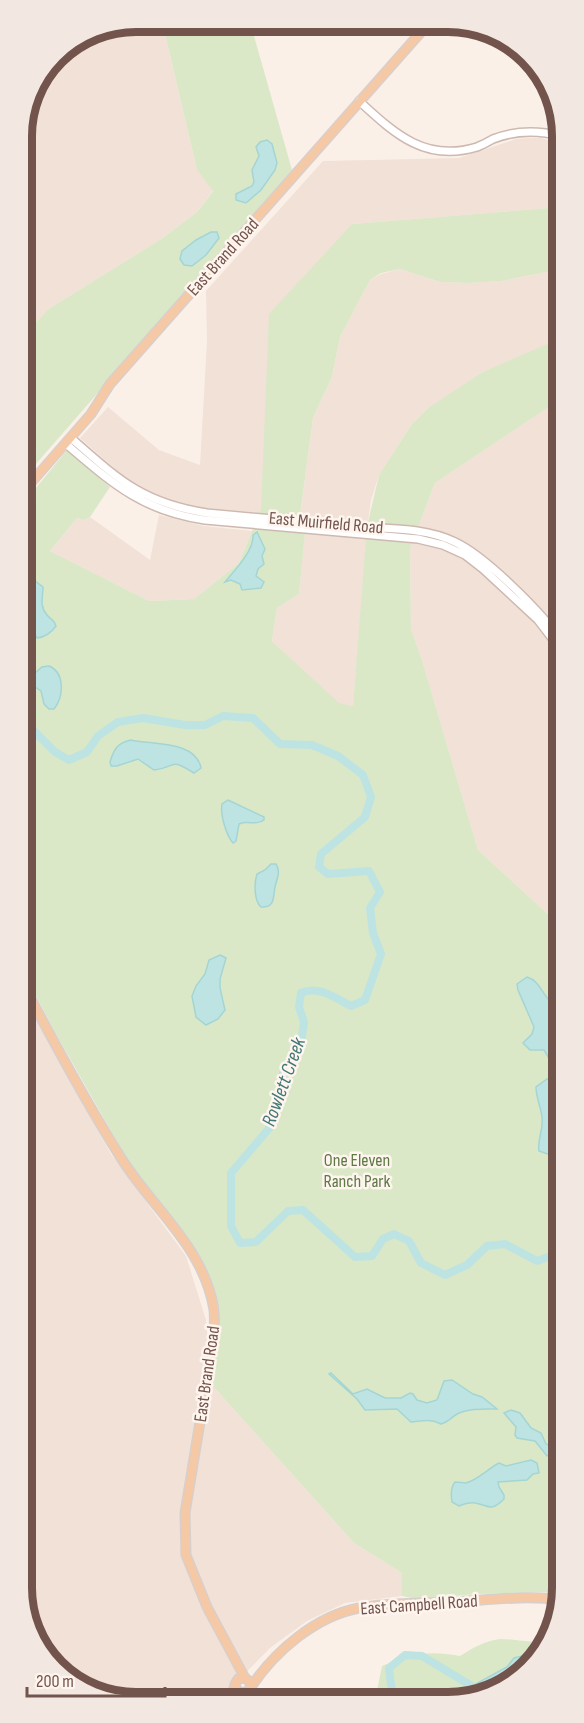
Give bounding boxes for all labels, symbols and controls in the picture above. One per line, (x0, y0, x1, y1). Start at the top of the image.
street label: East Brand Road (183, 214, 263, 300)
street label: East Muirfield Road (268, 508, 384, 538)
water label: Rowlett Creek (257, 1034, 311, 1129)
park label: One Eleven Ranch Park (324, 1150, 391, 1192)
street label: East Brand Road (190, 1325, 224, 1423)
street label: East Campbell Road (360, 1590, 478, 1620)
scale bar (27, 1660, 165, 1698)
text: 200 m (36, 1671, 74, 1692)

